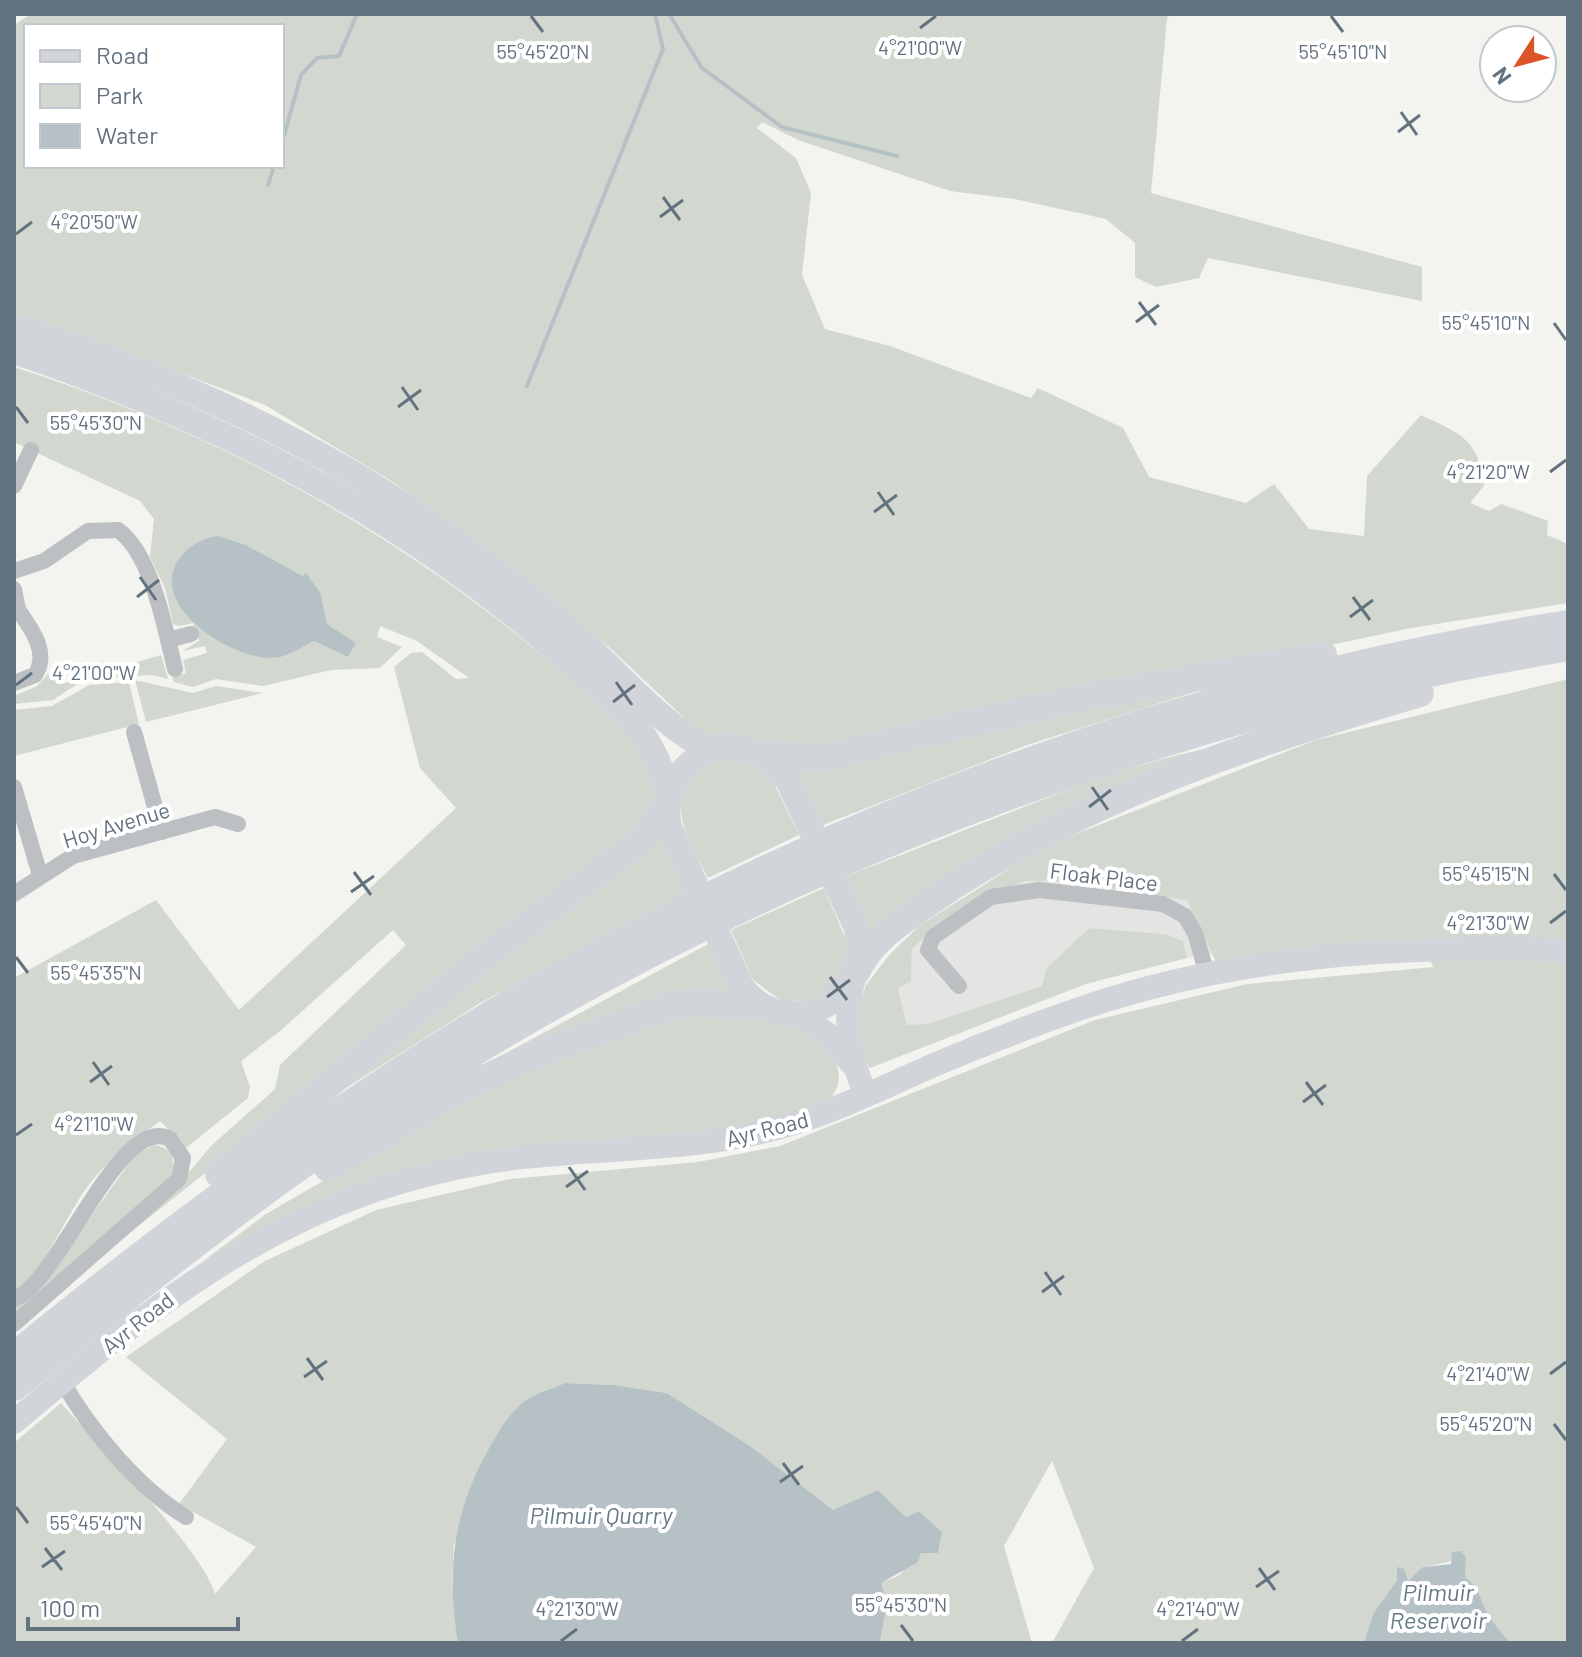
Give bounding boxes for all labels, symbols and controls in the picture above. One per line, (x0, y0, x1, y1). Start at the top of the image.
legend (24, 24, 284, 168)
north arrow (1478, 24, 1558, 104)
text: 4°21'00"W (878, 35, 963, 59)
text: 55°45'20"N (497, 39, 589, 63)
text: 55°45'10"N (1298, 39, 1388, 63)
text: Road (96, 40, 149, 69)
text: N (1486, 63, 1516, 90)
text: Park (96, 80, 143, 109)
text: Water (96, 120, 158, 149)
text: 4°20'50"W (50, 209, 138, 233)
text: 55°45'10"N (1441, 310, 1531, 334)
text: 55°45'30"N (50, 410, 142, 434)
text: 4°21'20"W (1446, 459, 1530, 483)
text: 4°21'00"W (52, 660, 137, 684)
street label: Hoy Avenue (59, 795, 173, 853)
street label: Floak Place (1049, 856, 1159, 896)
text: 55°45'15"N (1442, 861, 1530, 885)
text: 4°21'30"W (1446, 910, 1530, 934)
text: 55°45'35"N (50, 960, 142, 984)
street label: Ayr Road (723, 1105, 811, 1151)
text: 4°21'10"W (54, 1111, 134, 1135)
street label: Ayr Road (96, 1286, 178, 1358)
text: 4°21'40"W (1446, 1361, 1530, 1385)
text: 55°45'20"N (1440, 1411, 1532, 1435)
water label: Pilmuir Quarry (530, 1500, 674, 1529)
text: 55°45'40"N (49, 1510, 143, 1534)
water label: Pilmuir Reservoir (1390, 1577, 1488, 1634)
scale bar (28, 1581, 238, 1631)
text: 55°45'30"N (855, 1592, 947, 1616)
text: 100 m (40, 1593, 100, 1622)
text: 4°21'30"W (535, 1596, 619, 1620)
text: 4°21'40"W (1156, 1596, 1240, 1620)

